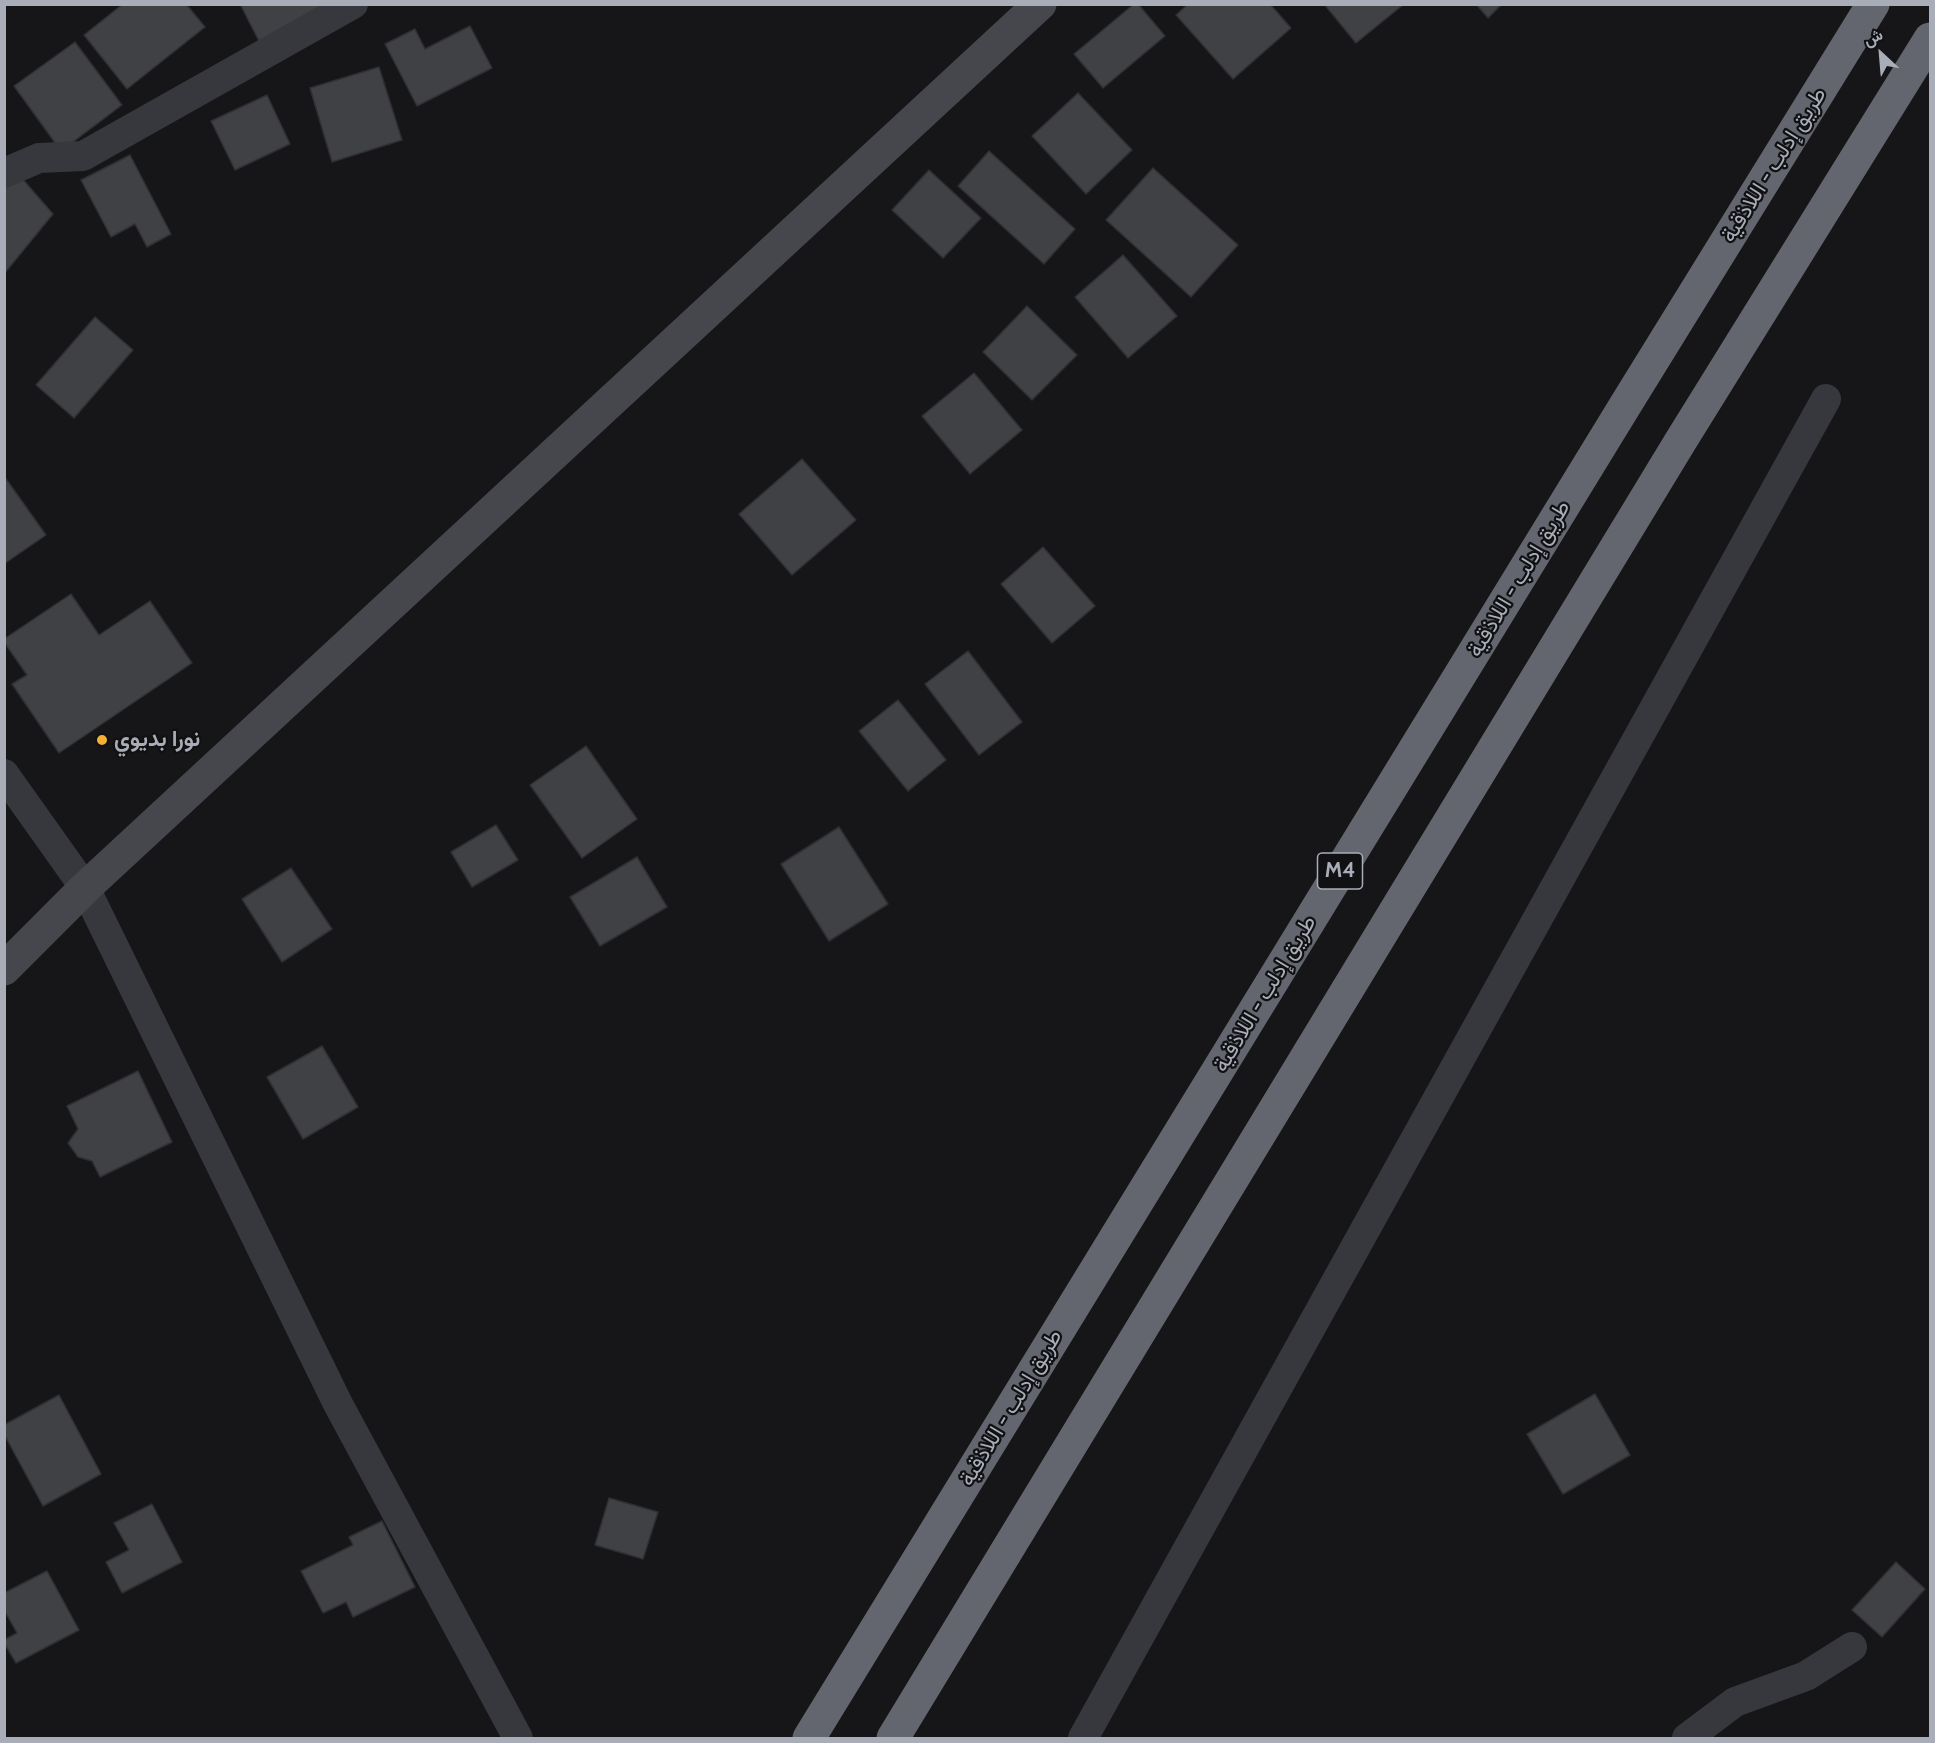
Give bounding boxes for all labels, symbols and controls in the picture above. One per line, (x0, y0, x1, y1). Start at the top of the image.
north arrow (1851, 24, 1911, 84)
text: ش (1860, 25, 1886, 50)
street label: طريق إدلب - اللاذقية (1716, 83, 1832, 247)
street label: طريق إدلب - اللاذقية (1462, 496, 1576, 662)
place label: نورا بديوي (114, 727, 200, 753)
marker: نورا بديوي (95, 733, 109, 747)
road number: M4 (1318, 853, 1362, 889)
street label: طريق إدلب - اللاذقية (1208, 911, 1322, 1077)
street label: طريق إدلب - اللاذقية (954, 1325, 1068, 1491)

